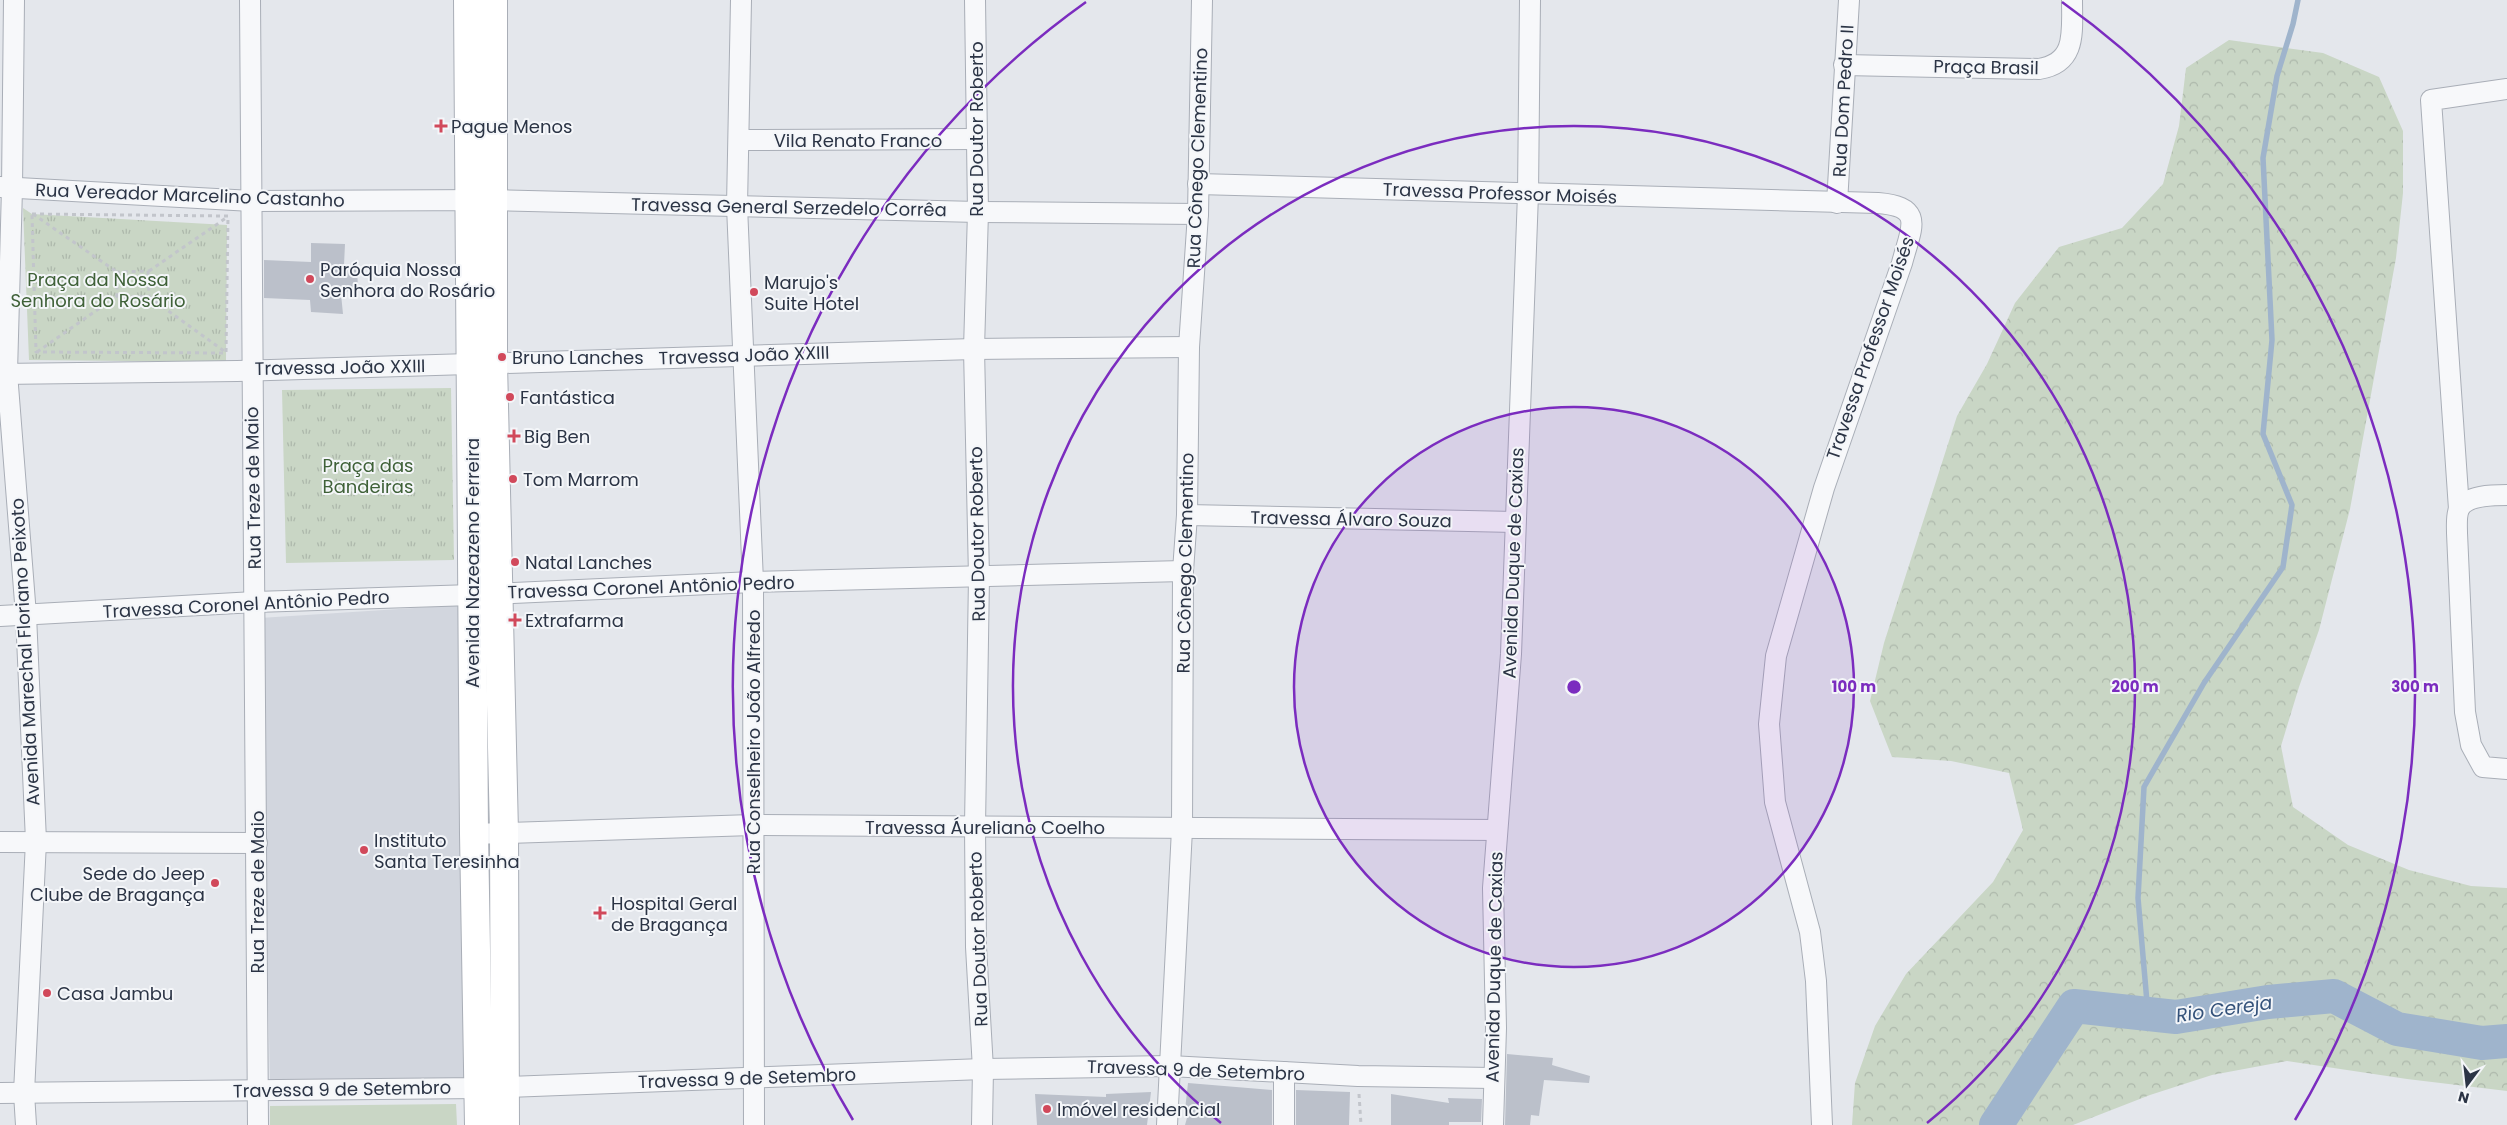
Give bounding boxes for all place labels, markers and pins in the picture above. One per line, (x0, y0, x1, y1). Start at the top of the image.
place label: Pague Menos (451, 114, 572, 139)
marker: Pague Menos (435, 120, 447, 132)
place label: Paróquia Nossa Senhora do Rosário (320, 257, 495, 303)
place label: Marujo's Suite Hotel (764, 270, 859, 316)
marker: Paróquia Nossa Senhora do Rosário (304, 273, 316, 285)
marker: Marujo's Suite Hotel (748, 286, 760, 298)
place label: Bruno Lanches (512, 345, 644, 370)
marker: Bruno Lanches (496, 351, 508, 363)
place label: Fantástica (520, 385, 615, 410)
marker: Fantástica (504, 391, 516, 403)
place label: Big Ben (524, 424, 590, 449)
marker: Big Ben (508, 430, 520, 442)
place label: Tom Marrom (523, 467, 639, 492)
marker: Tom Marrom (507, 473, 519, 485)
place label: Natal Lanches (525, 550, 652, 575)
marker: Natal Lanches (509, 556, 521, 568)
place label: Extrafarma (525, 608, 624, 633)
marker: Extrafarma (509, 614, 521, 626)
centre of rings (1565, 678, 1583, 696)
place label: Instituto Santa Teresinha (374, 828, 520, 874)
marker: Instituto Santa Teresinha (358, 844, 370, 856)
place label: Sede do Jeep Clube de Bragança (30, 861, 205, 907)
marker: Sede do Jeep Clube de Bragança (209, 877, 221, 889)
place label: Hospital Geral de Bragança (611, 891, 737, 937)
marker: Hospital Geral de Bragança (593, 906, 607, 920)
place label: Casa Jambu (57, 981, 173, 1006)
marker: Casa Jambu (41, 987, 53, 999)
place label: Imóvel residencial (1057, 1097, 1220, 1122)
marker: Imóvel residencial (1041, 1103, 1053, 1115)

